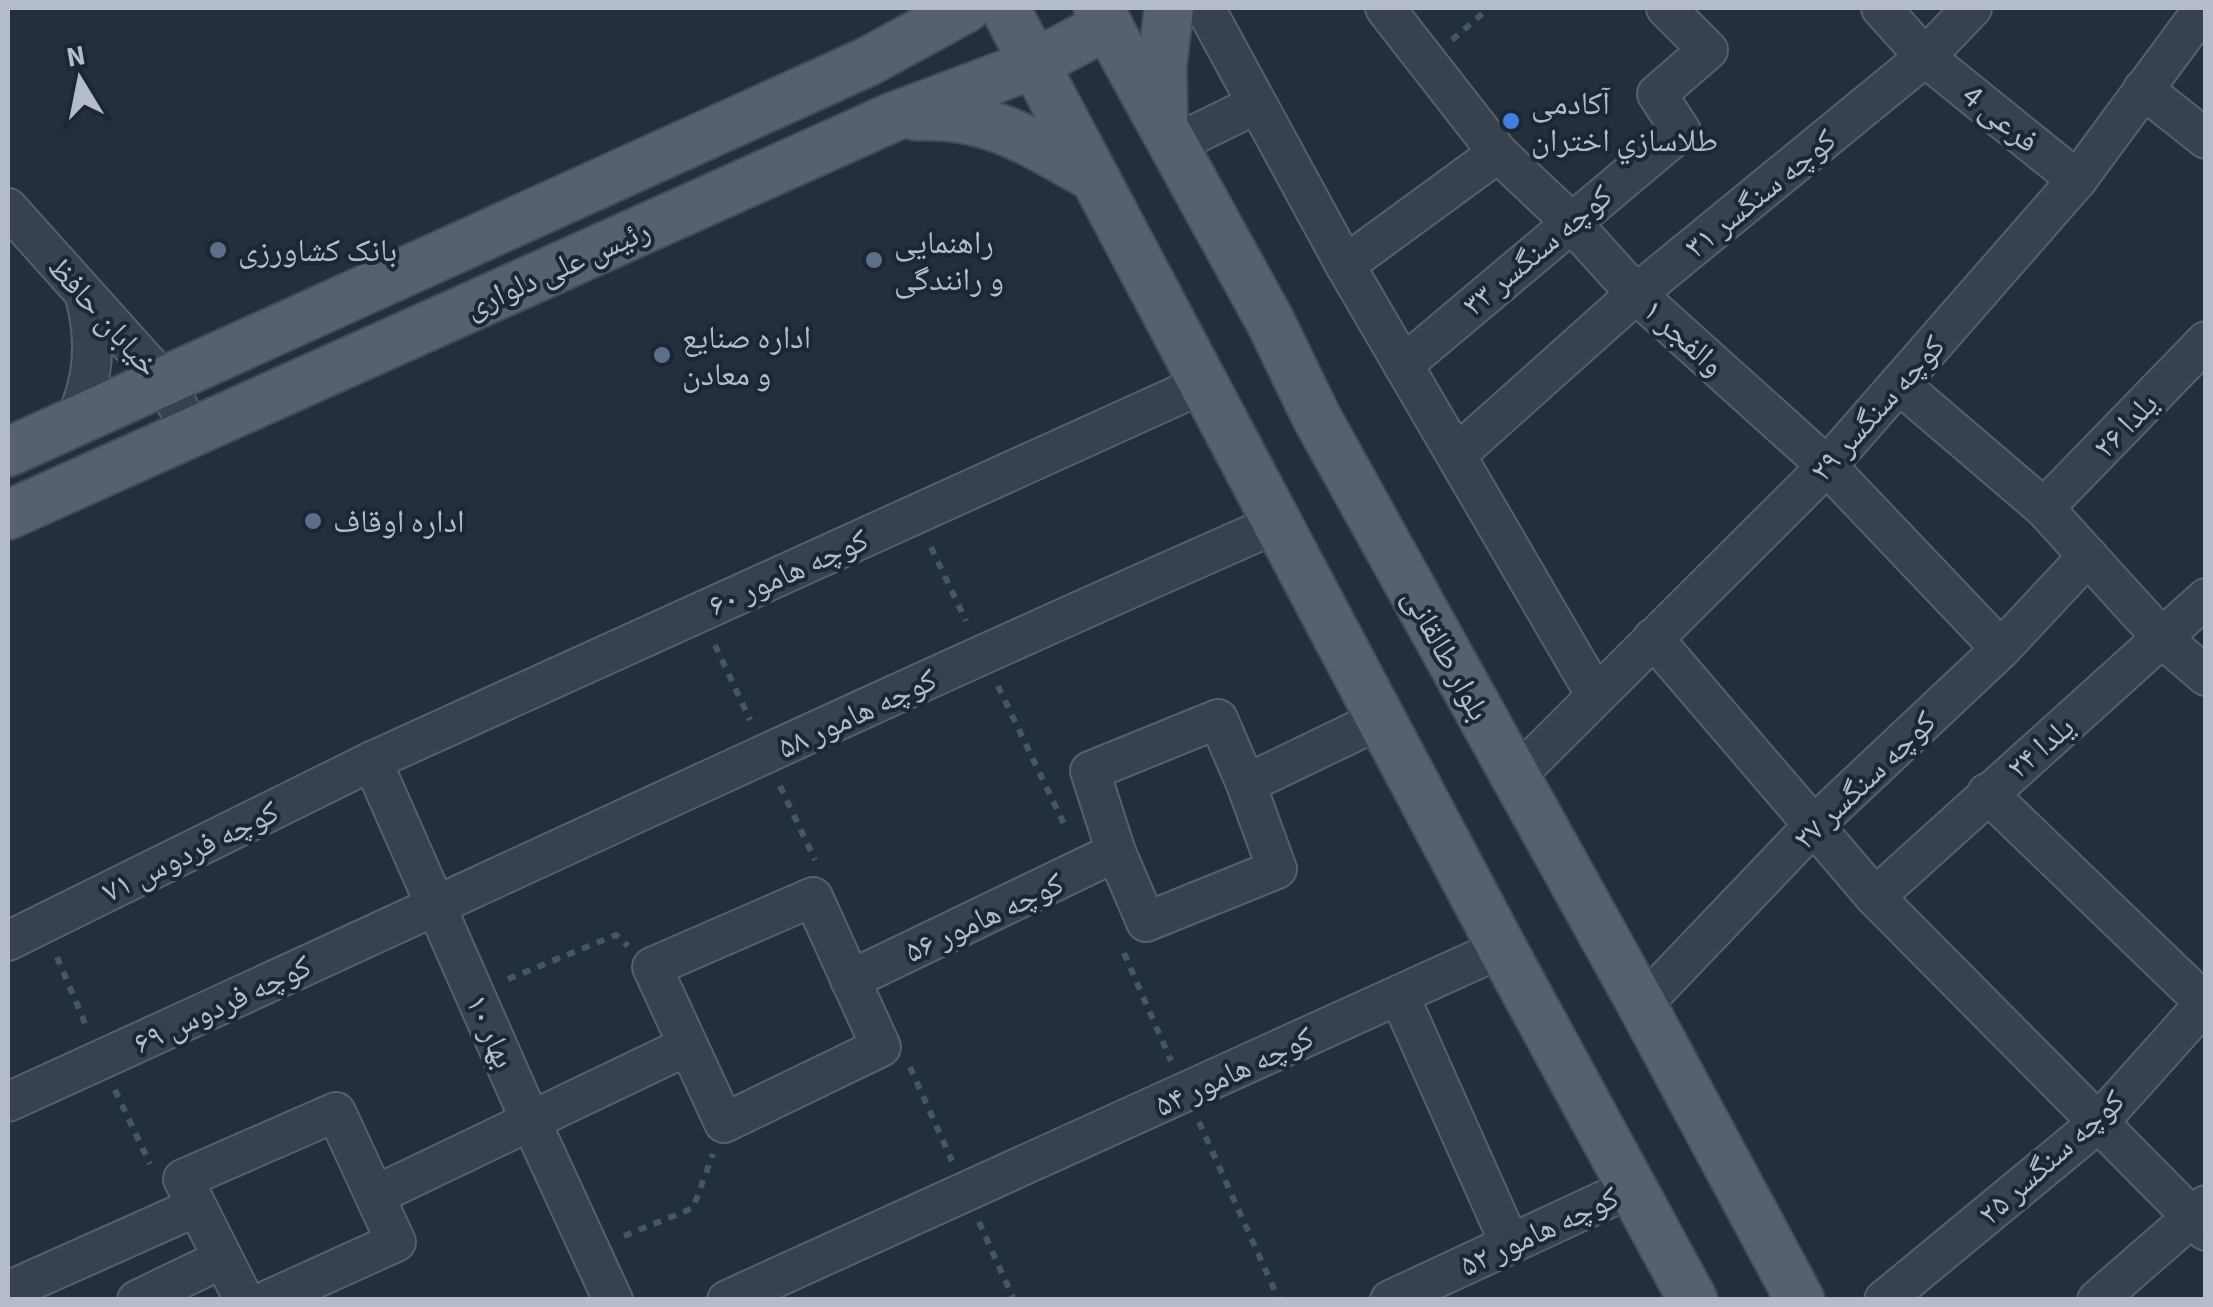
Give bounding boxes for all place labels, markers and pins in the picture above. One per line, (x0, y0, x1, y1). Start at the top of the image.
place label: آكادمى طلاسازي اختران (1531, 81, 1718, 165)
marker: آكادمى طلاسازي اختران (1500, 110, 1522, 132)
place label: راهنمایی و رانندگی (894, 220, 1004, 303)
place label: بانک کشاورزی (238, 228, 397, 274)
marker: بانک کشاورزی (207, 239, 229, 261)
marker: راهنمایی و رانندگی (863, 249, 885, 271)
place label: اداره صنایع و معادن (682, 315, 811, 398)
marker: اداره صنایع و معادن (651, 344, 673, 366)
place label: اداره اوقاف (333, 499, 465, 545)
marker: اداره اوقاف (302, 510, 324, 532)

